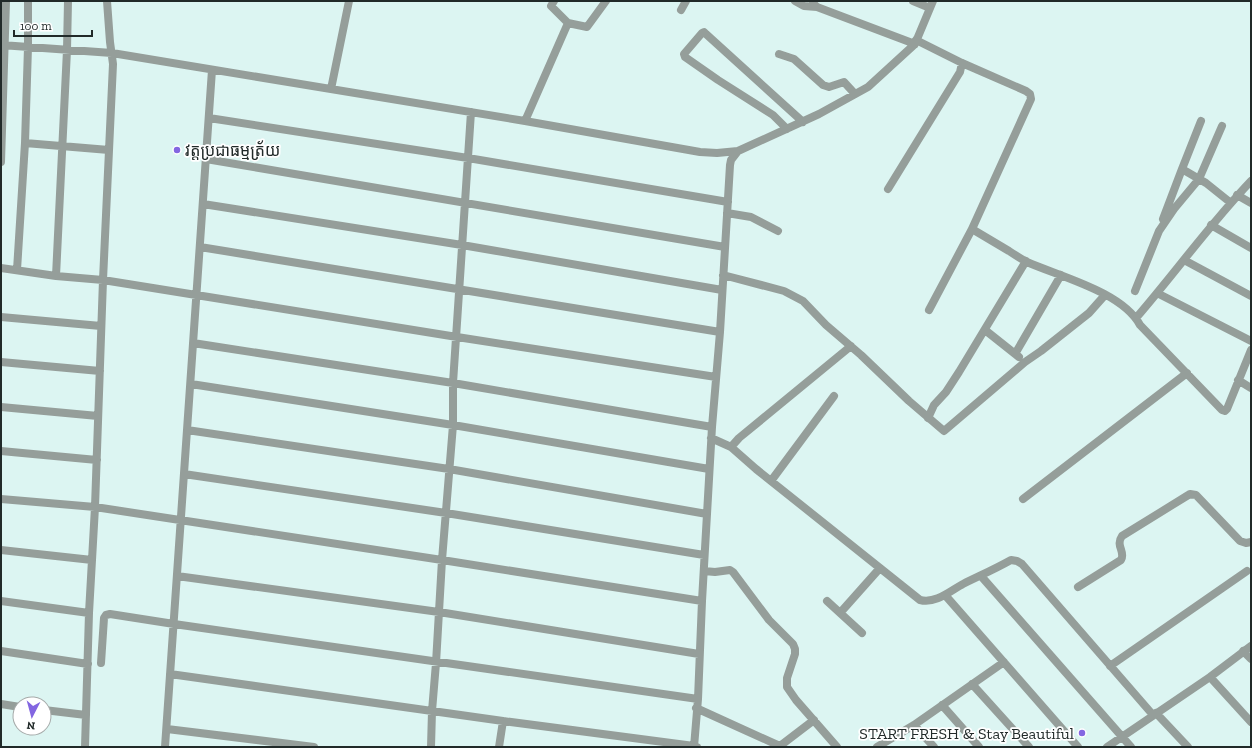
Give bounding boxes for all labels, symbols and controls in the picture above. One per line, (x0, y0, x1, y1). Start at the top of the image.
scale bar (14, 12, 92, 38)
text: 100 m (20, 19, 52, 33)
place label: វត្តប្រជាធម្មត្រ័យ (185, 140, 280, 160)
marker: វត្តប្រជាធម្មត្រ័យ (172, 145, 182, 155)
north arrow (12, 696, 52, 736)
text: N (26, 718, 36, 732)
place label: START FRESH & Stay Beautiful (859, 724, 1074, 743)
marker: START FRESH & Stay Beautiful (1077, 728, 1087, 738)

